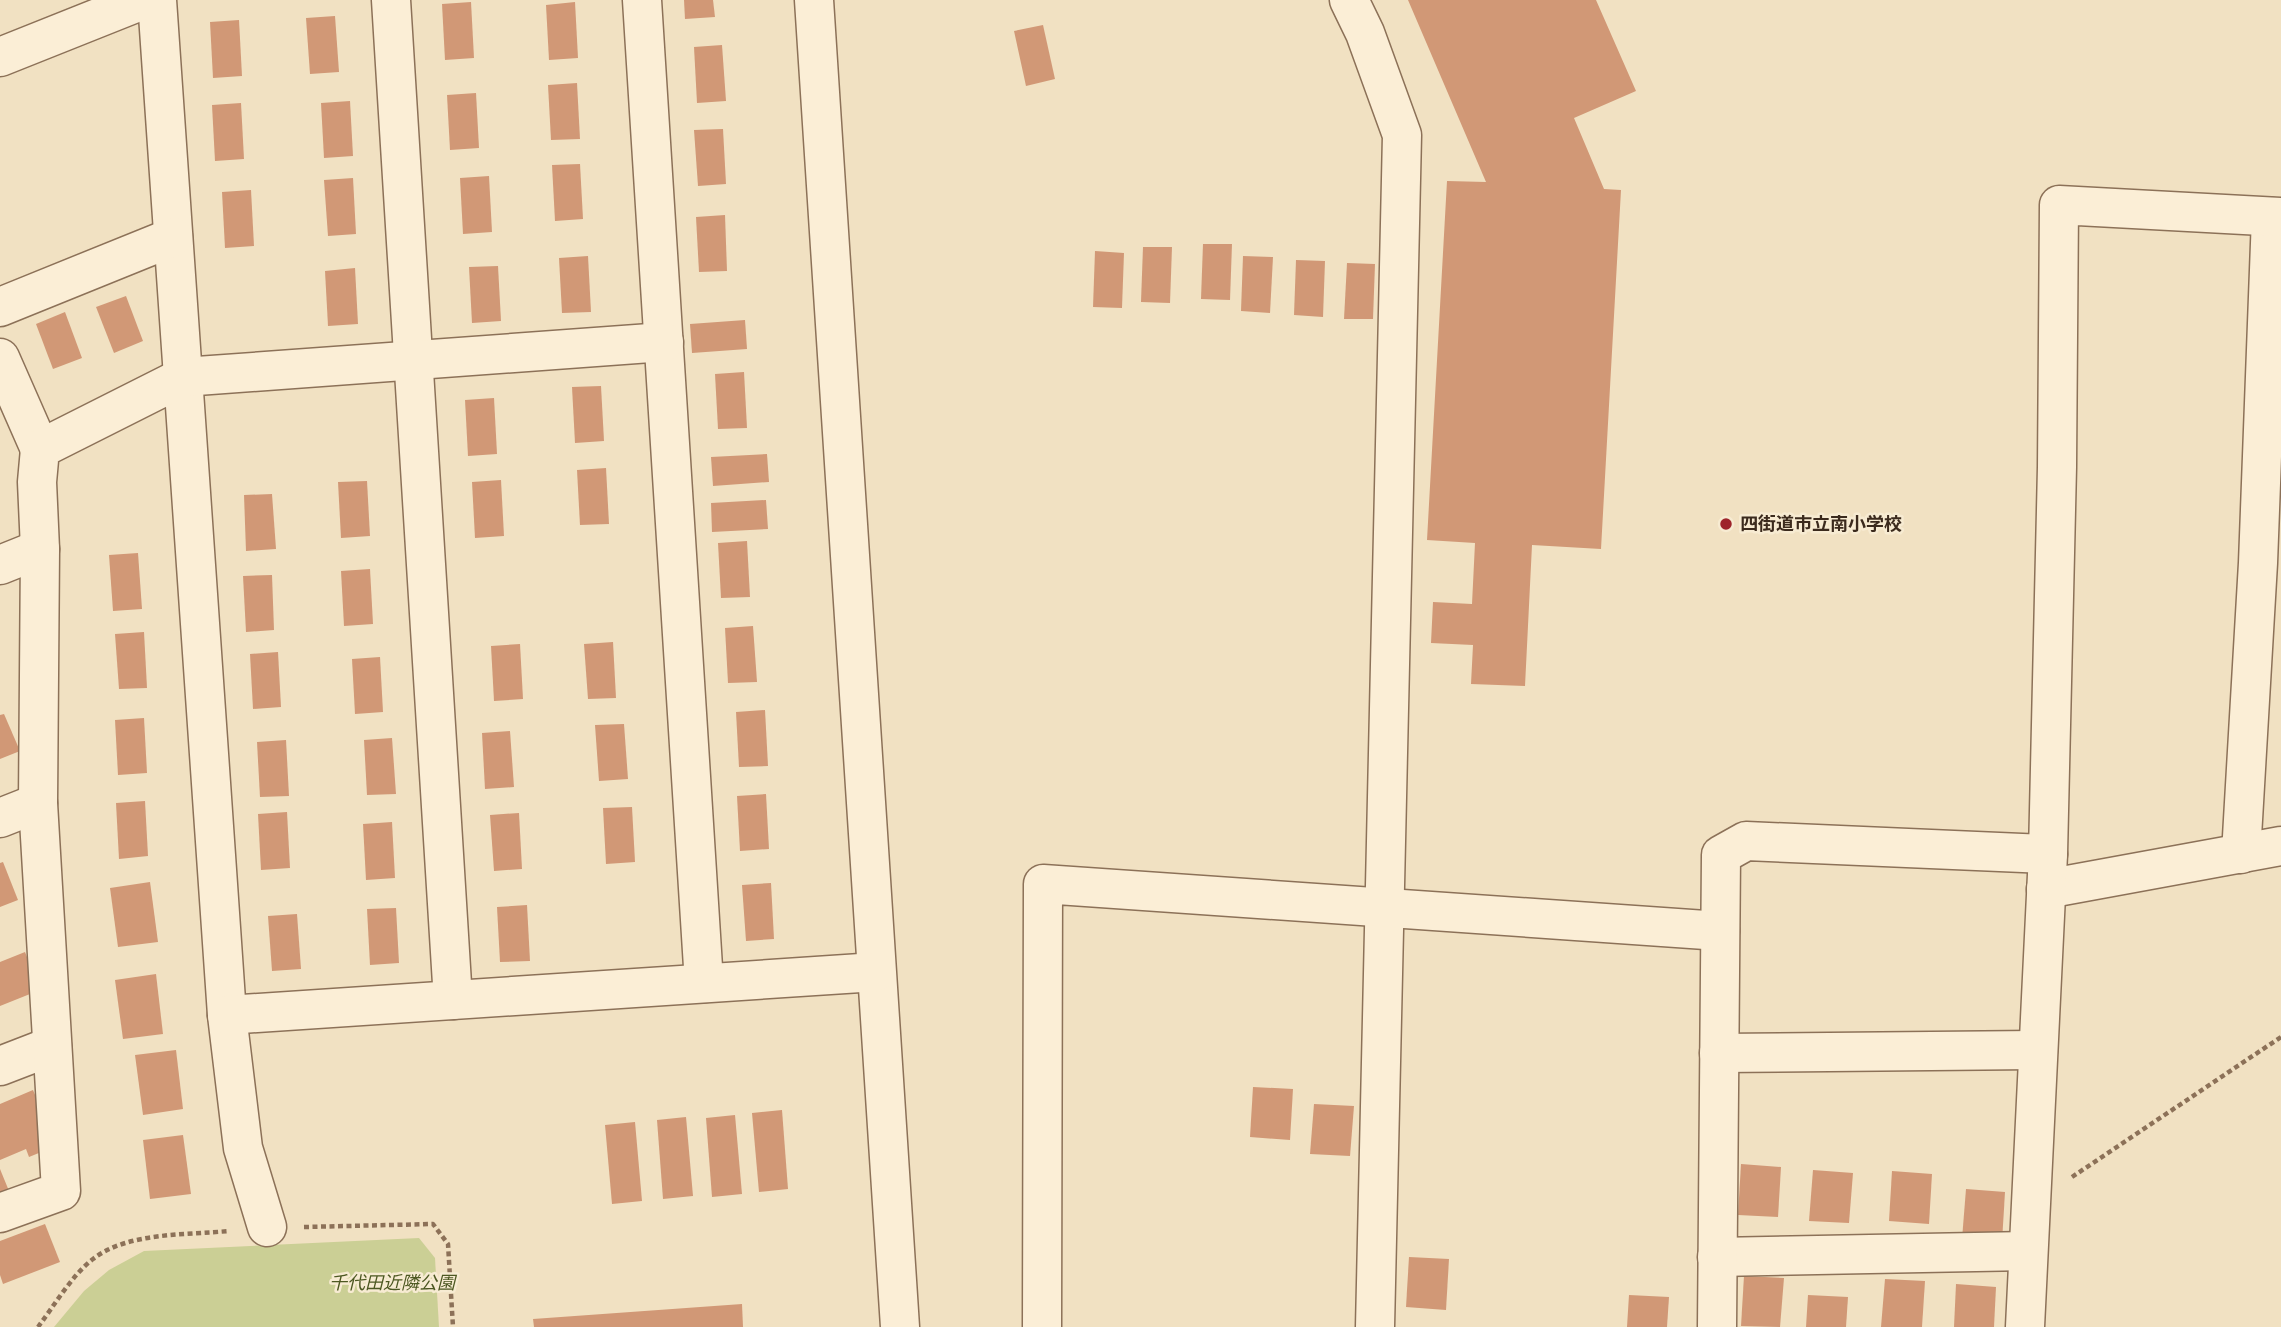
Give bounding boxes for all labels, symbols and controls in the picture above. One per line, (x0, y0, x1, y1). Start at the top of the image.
place label: 四街道市立南小学校 (1740, 514, 1902, 534)
marker: 四街道市立南小学校 (1718, 516, 1734, 532)
park label: 千代田近隣公園 (329, 1273, 458, 1293)

